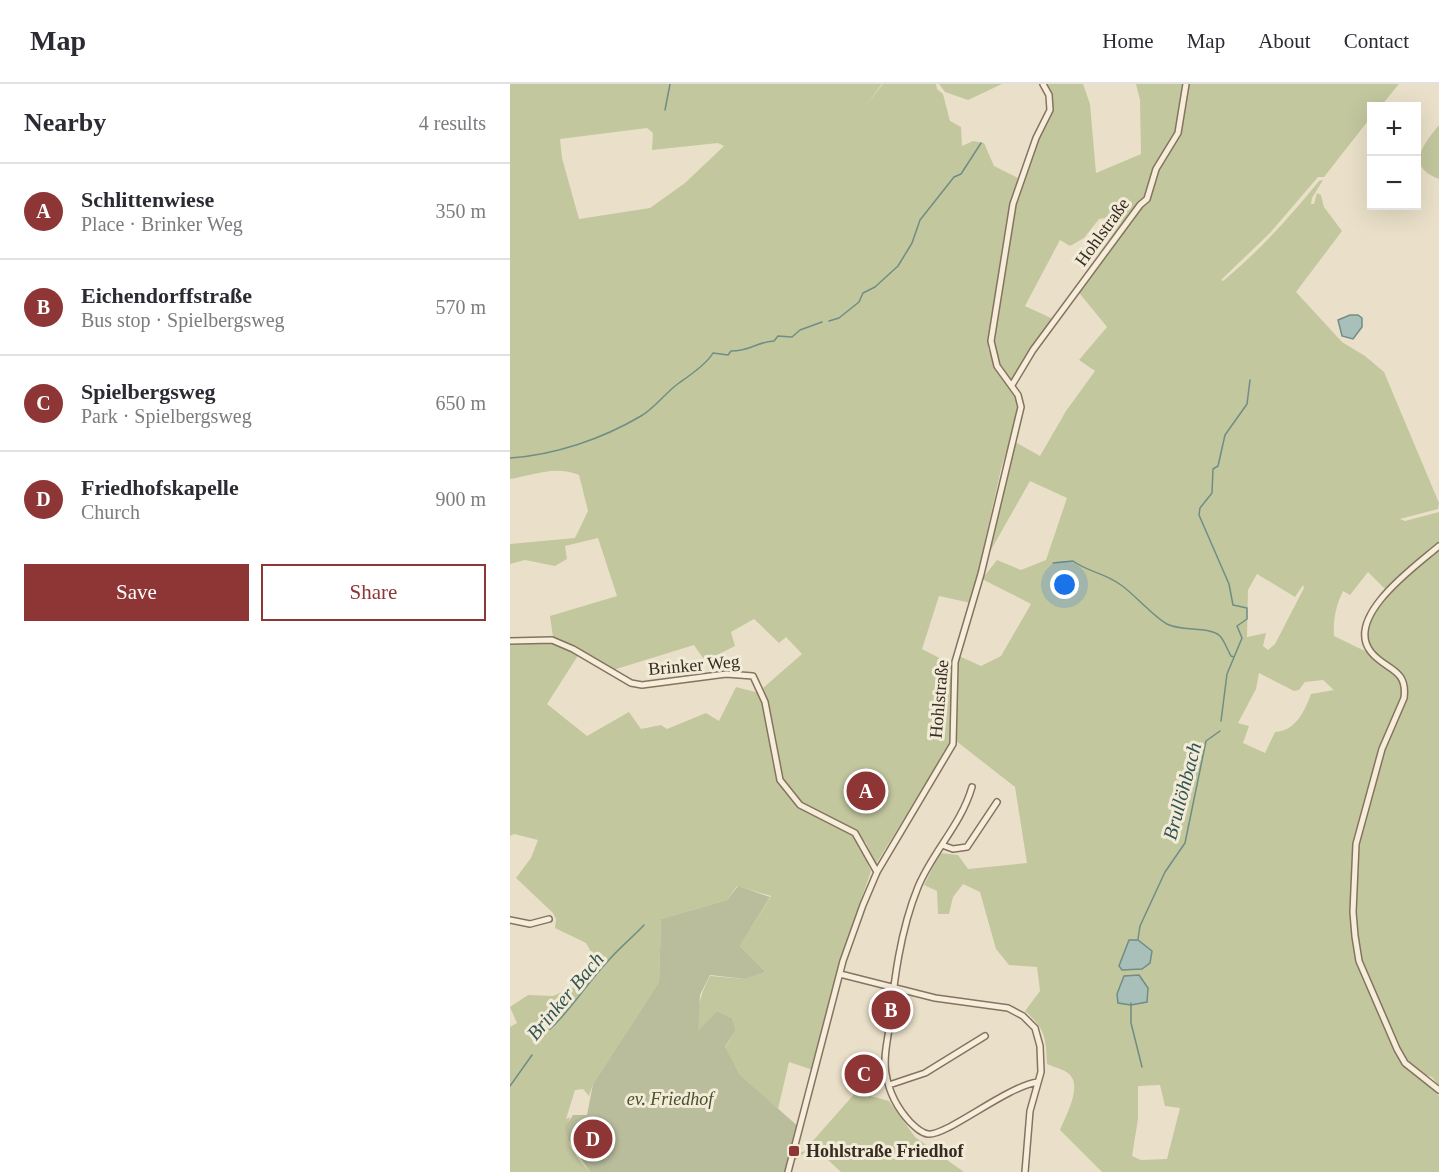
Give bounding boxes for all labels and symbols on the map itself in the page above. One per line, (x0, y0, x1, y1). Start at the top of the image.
street label: Hohlstraße (1071, 194, 1133, 270)
your location (1050, 570, 1079, 599)
street label: Brinker Weg (647, 651, 741, 679)
street label: Hohlstraße (926, 659, 952, 739)
water label: Brullöhbach (1158, 740, 1206, 842)
pin: A (846, 768, 886, 814)
water label: Brinker Bach (522, 948, 608, 1044)
pin: B (872, 988, 910, 1032)
pin: C (844, 1052, 884, 1096)
park label: ev. Friedhof (627, 1089, 716, 1109)
pin: D (574, 1116, 613, 1162)
place label: Hohlstraße Friedhof (806, 1141, 964, 1161)
marker: Hohlstraße Friedhof (787, 1144, 801, 1158)

